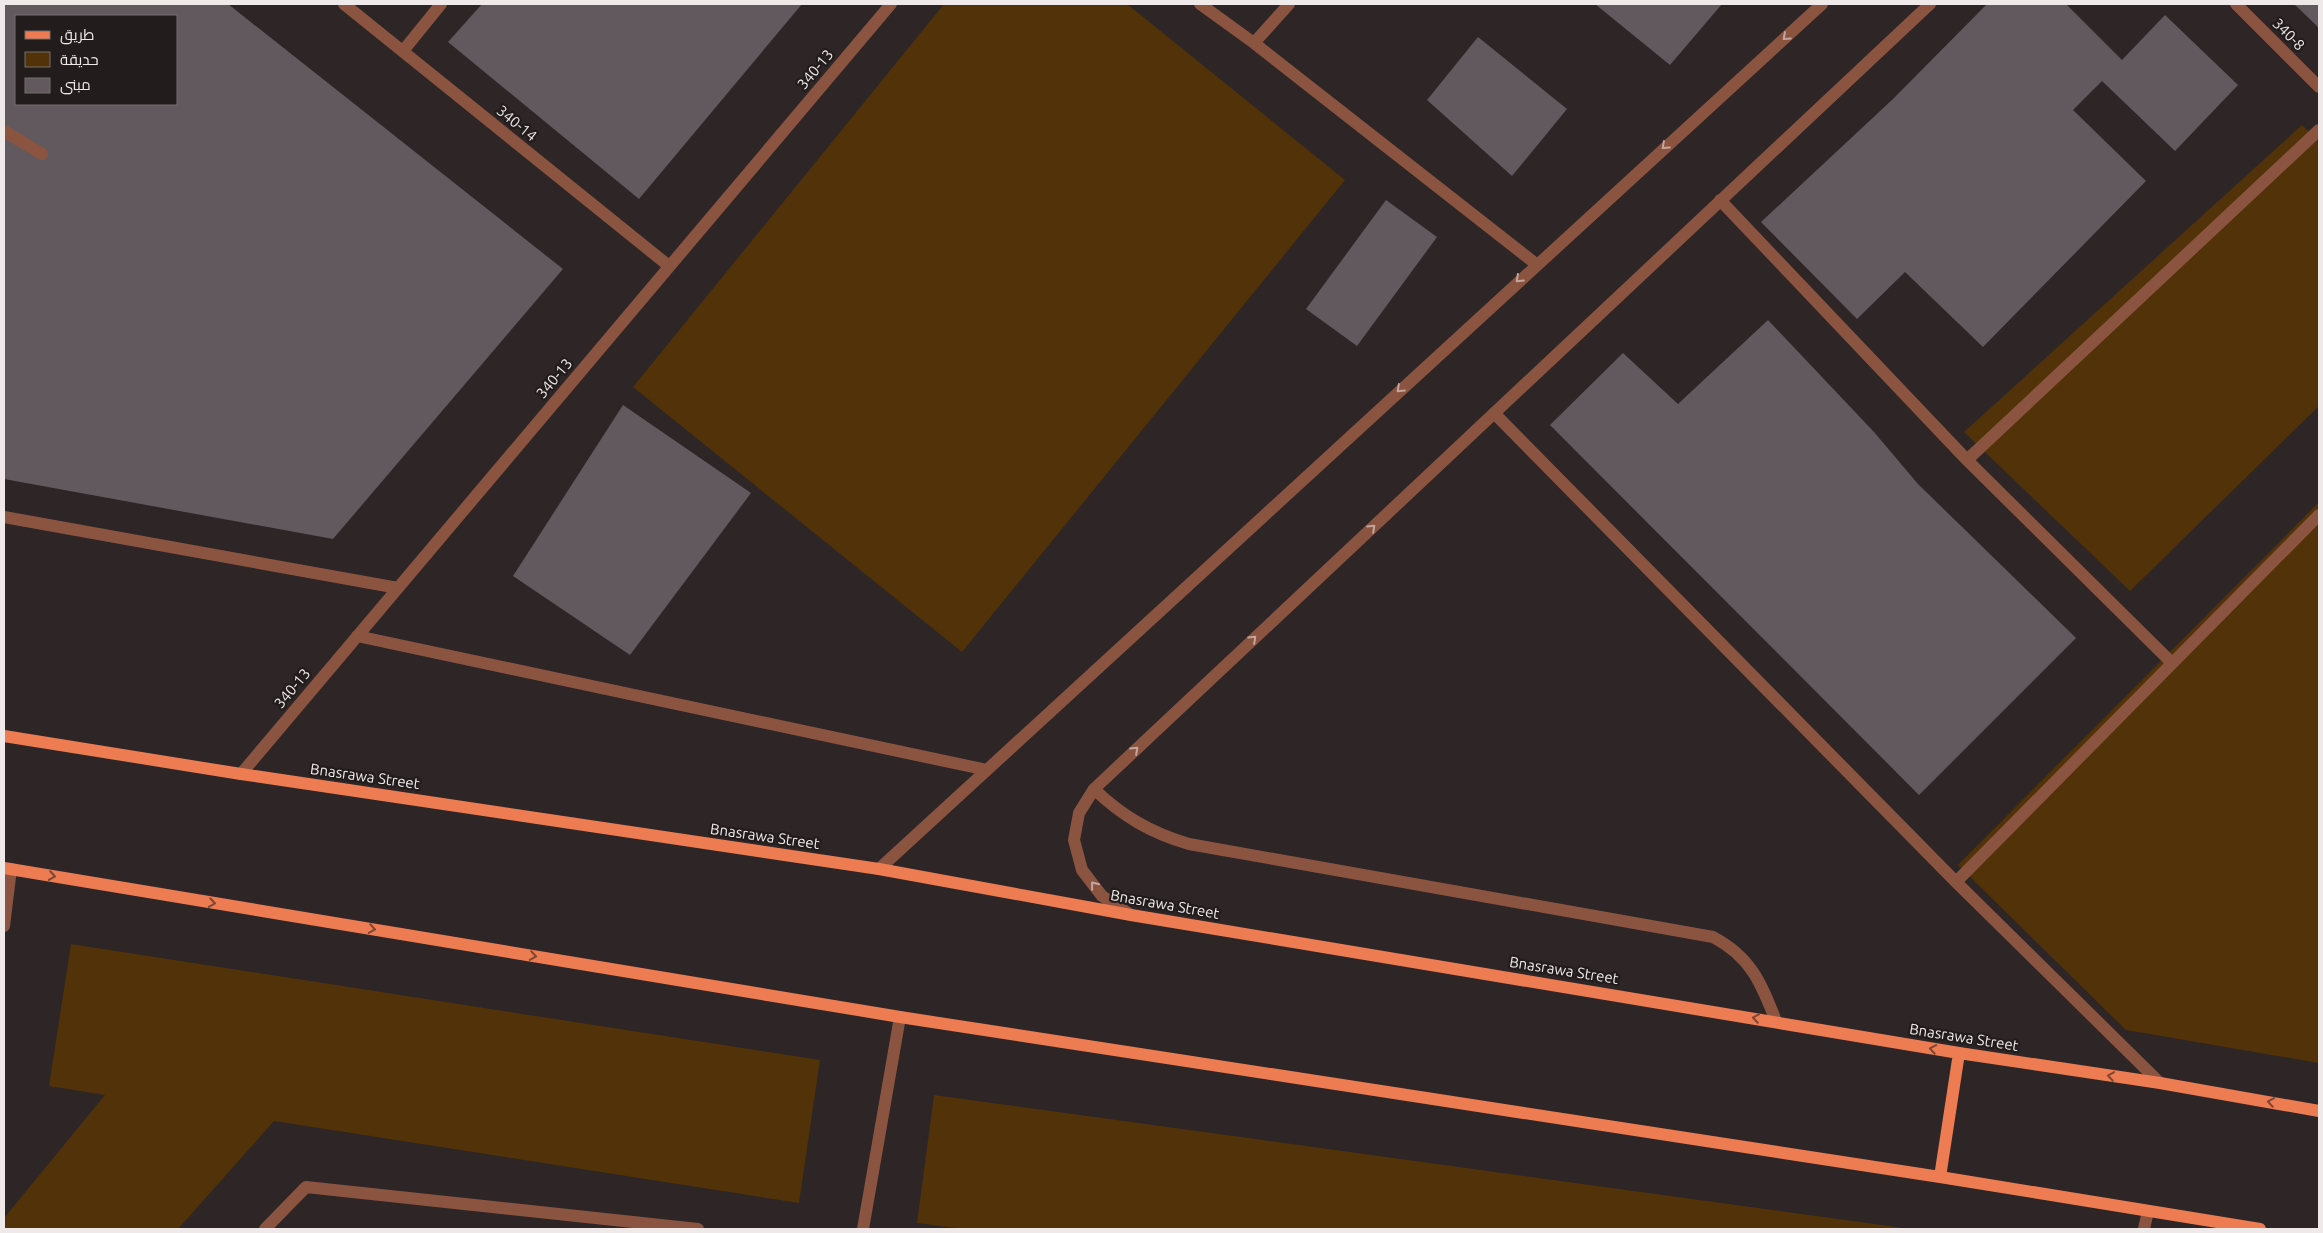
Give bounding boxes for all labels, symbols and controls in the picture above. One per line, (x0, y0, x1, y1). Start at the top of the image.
street label: 340-8 (2269, 14, 2309, 54)
legend (15, 15, 178, 105)
text: طريق (60, 26, 94, 45)
one-way arrow (1782, 31, 1791, 40)
street label: 340-13 (793, 46, 837, 92)
text: حديقة (60, 51, 99, 68)
text: مبنى (60, 76, 91, 95)
street label: 340-14 (494, 102, 540, 144)
one-way arrow (1662, 140, 1671, 149)
one-way arrow (1516, 273, 1525, 282)
street label: 340-13 (532, 355, 576, 401)
one-way arrow (1396, 383, 1405, 392)
one-way arrow (1366, 525, 1375, 534)
one-way arrow (1248, 636, 1257, 645)
street label: 340-13 (270, 665, 314, 711)
one-way arrow (1129, 747, 1138, 756)
street label: Bnasrawa Street (309, 760, 421, 792)
street label: Bnasrawa Street (709, 820, 821, 852)
one-way arrow (47, 871, 56, 881)
one-way arrow (1091, 882, 1099, 891)
street label: Bnasrawa Street (1109, 886, 1221, 922)
one-way arrow (208, 897, 217, 907)
one-way arrow (368, 924, 377, 934)
one-way arrow (528, 950, 537, 960)
street label: Bnasrawa Street (1508, 953, 1620, 987)
one-way arrow (1751, 1013, 1760, 1023)
street label: Bnasrawa Street (1908, 1020, 2020, 1054)
one-way arrow (1929, 1044, 1937, 1054)
one-way arrow (2107, 1071, 2115, 1081)
one-way arrow (2267, 1098, 2276, 1108)

